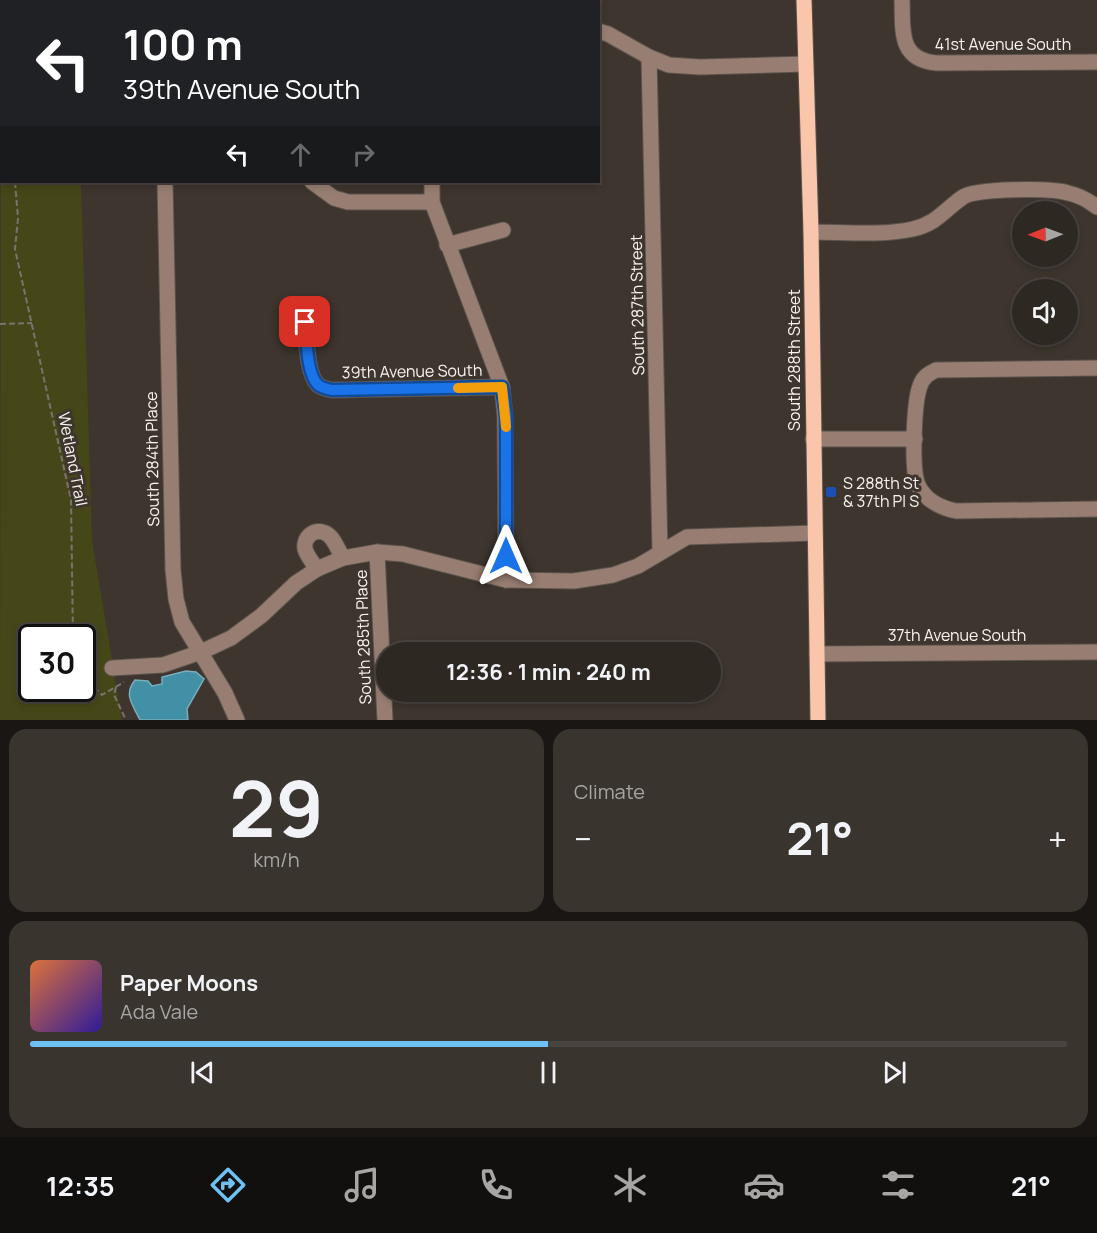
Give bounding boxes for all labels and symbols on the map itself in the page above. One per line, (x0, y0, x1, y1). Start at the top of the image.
street label: 41st Avenue South (935, 33, 1071, 55)
north arrow (1012, 201, 1078, 267)
street label: South 287th Street (625, 235, 649, 375)
street label: South 288th Street (783, 289, 805, 431)
pin (279, 296, 330, 347)
street label: 39th Avenue South (342, 359, 482, 383)
street label: South 284th Place (140, 391, 164, 527)
street label: Wetland Trail (53, 410, 93, 508)
place label: S 288th St & 37th Pl S (843, 472, 919, 512)
marker: S 288th St & 37th Pl S (824, 485, 838, 499)
position arrow (474, 524, 538, 588)
street label: South 285th Place (350, 569, 376, 705)
speed limit sign: 30 (18, 624, 96, 702)
street label: 37th Avenue South (888, 624, 1026, 646)

